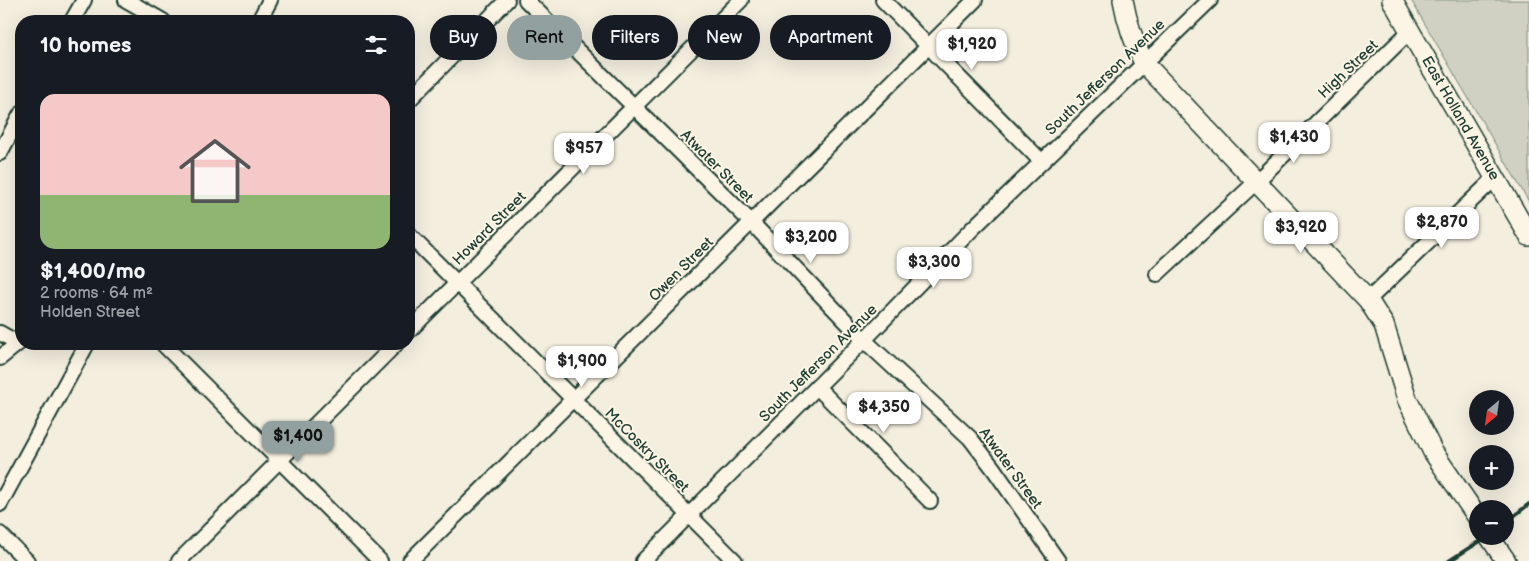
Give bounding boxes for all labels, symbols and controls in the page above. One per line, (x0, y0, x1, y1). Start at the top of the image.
chip: Buy (430, 15, 497, 60)
chip: Rent (507, 15, 582, 60)
chip: Filters (592, 15, 678, 60)
chip: New (688, 15, 760, 60)
chip: Apartment (770, 15, 891, 60)
street label: South Jefferson Avenue (1042, 15, 1169, 139)
pin: $1,920 (931, 28, 1013, 71)
icon: filters (362, 31, 390, 59)
text: 10 homes (40, 33, 131, 58)
text: $1,920 (947, 35, 997, 54)
street label: High Street (1314, 36, 1383, 103)
street label: East Holland Avenue (1417, 53, 1504, 184)
pin: $1,430 (1253, 121, 1335, 164)
icon: home (170, 126, 260, 216)
street label: Atwater Street (676, 126, 757, 207)
text: $1,430 (1269, 128, 1319, 147)
pin: $957 (554, 132, 614, 175)
text: $957 (565, 139, 603, 158)
street label: Howard Street (449, 187, 530, 269)
pin: $2,870 (1401, 206, 1483, 249)
pin: $3,920 (1260, 212, 1342, 254)
text: $2,870 (1416, 213, 1468, 232)
text: $3,920 (1275, 218, 1327, 237)
pin: $3,200 (770, 222, 852, 264)
text: $3,200 (785, 228, 837, 247)
street label: Owen Street (645, 233, 718, 306)
pin: $3,300 (893, 246, 975, 289)
text: $3,300 (908, 253, 960, 272)
text: $1,400/mo (40, 259, 146, 284)
text: 2 rooms · 64 m² (40, 284, 153, 303)
street label: South Jefferson Avenue (755, 300, 881, 426)
text: Holden Street (40, 303, 140, 322)
pin: $1,900 (541, 346, 623, 388)
text: $1,900 (557, 352, 607, 371)
north arrow (1469, 390, 1514, 435)
map controls (1469, 390, 1514, 545)
pin: $4,350 (843, 392, 925, 434)
text: $4,350 (858, 398, 910, 417)
street label: McCoskry Street (600, 404, 693, 497)
pin: $1,400 (257, 420, 339, 463)
street label: Atwater Street (975, 424, 1047, 513)
text: $1,400 (273, 427, 323, 446)
button: + (1469, 445, 1514, 490)
button: − (1469, 500, 1514, 545)

